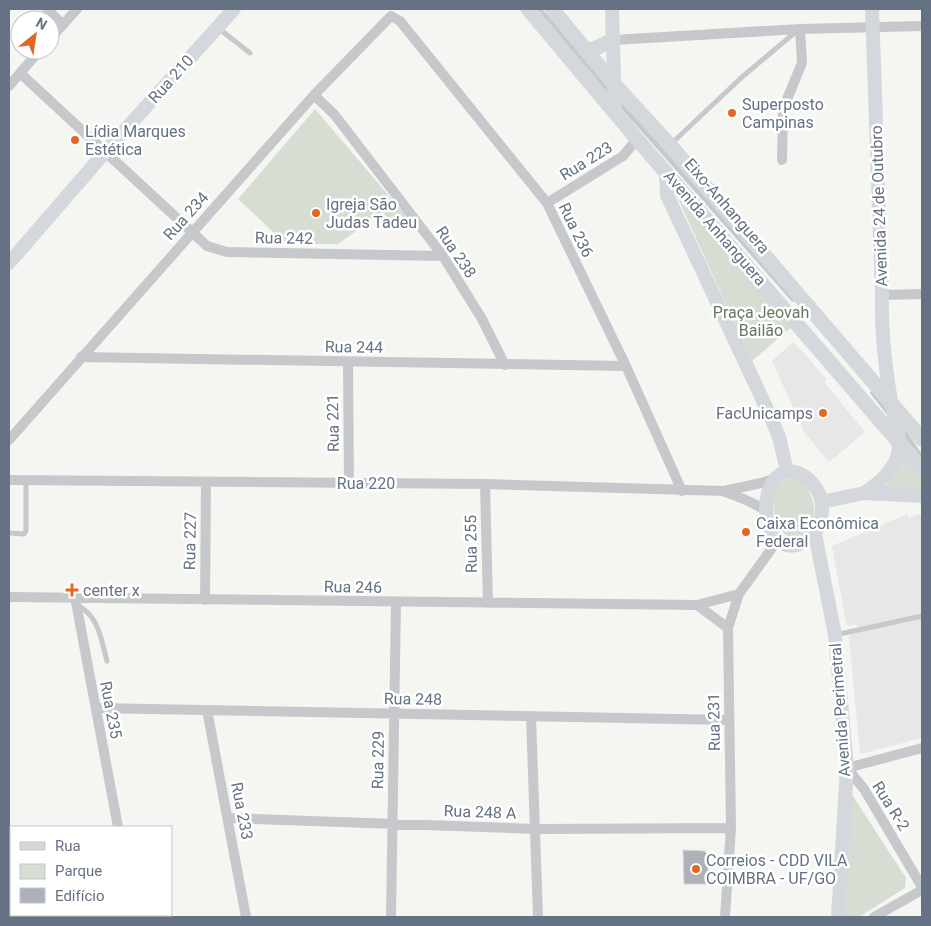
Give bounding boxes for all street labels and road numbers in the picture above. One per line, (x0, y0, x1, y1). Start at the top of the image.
street label: Rua 210 (144, 51, 198, 107)
street label: Avenida 24 de Outubro (867, 125, 891, 287)
street label: Rua 223 (556, 137, 616, 185)
street label: Eixo-Anhanguera (680, 154, 774, 258)
street label: Avenida Anhanguera (660, 167, 770, 289)
street label: Rua 234 (159, 188, 213, 244)
street label: Rua 236 (555, 200, 597, 260)
street label: Rua 238 (432, 223, 480, 281)
street label: Rua 242 (255, 228, 313, 248)
street label: Rua 244 (325, 337, 383, 357)
street label: Rua 221 (323, 394, 343, 452)
street label: Rua 220 (337, 474, 395, 493)
street label: Rua 227 (180, 512, 200, 570)
street label: Rua 255 (461, 515, 481, 573)
street label: Rua 246 (324, 577, 382, 597)
street label: Avenida Perimetral (826, 643, 854, 777)
street label: Rua 235 (96, 680, 126, 740)
street label: Rua 248 (384, 689, 442, 709)
street label: Rua 231 (704, 693, 724, 751)
street label: Rua 229 (368, 731, 388, 789)
street label: Rua R-2 (868, 778, 914, 834)
street label: Rua 233 (227, 781, 257, 841)
street label: Rua 248 A (443, 801, 517, 823)

